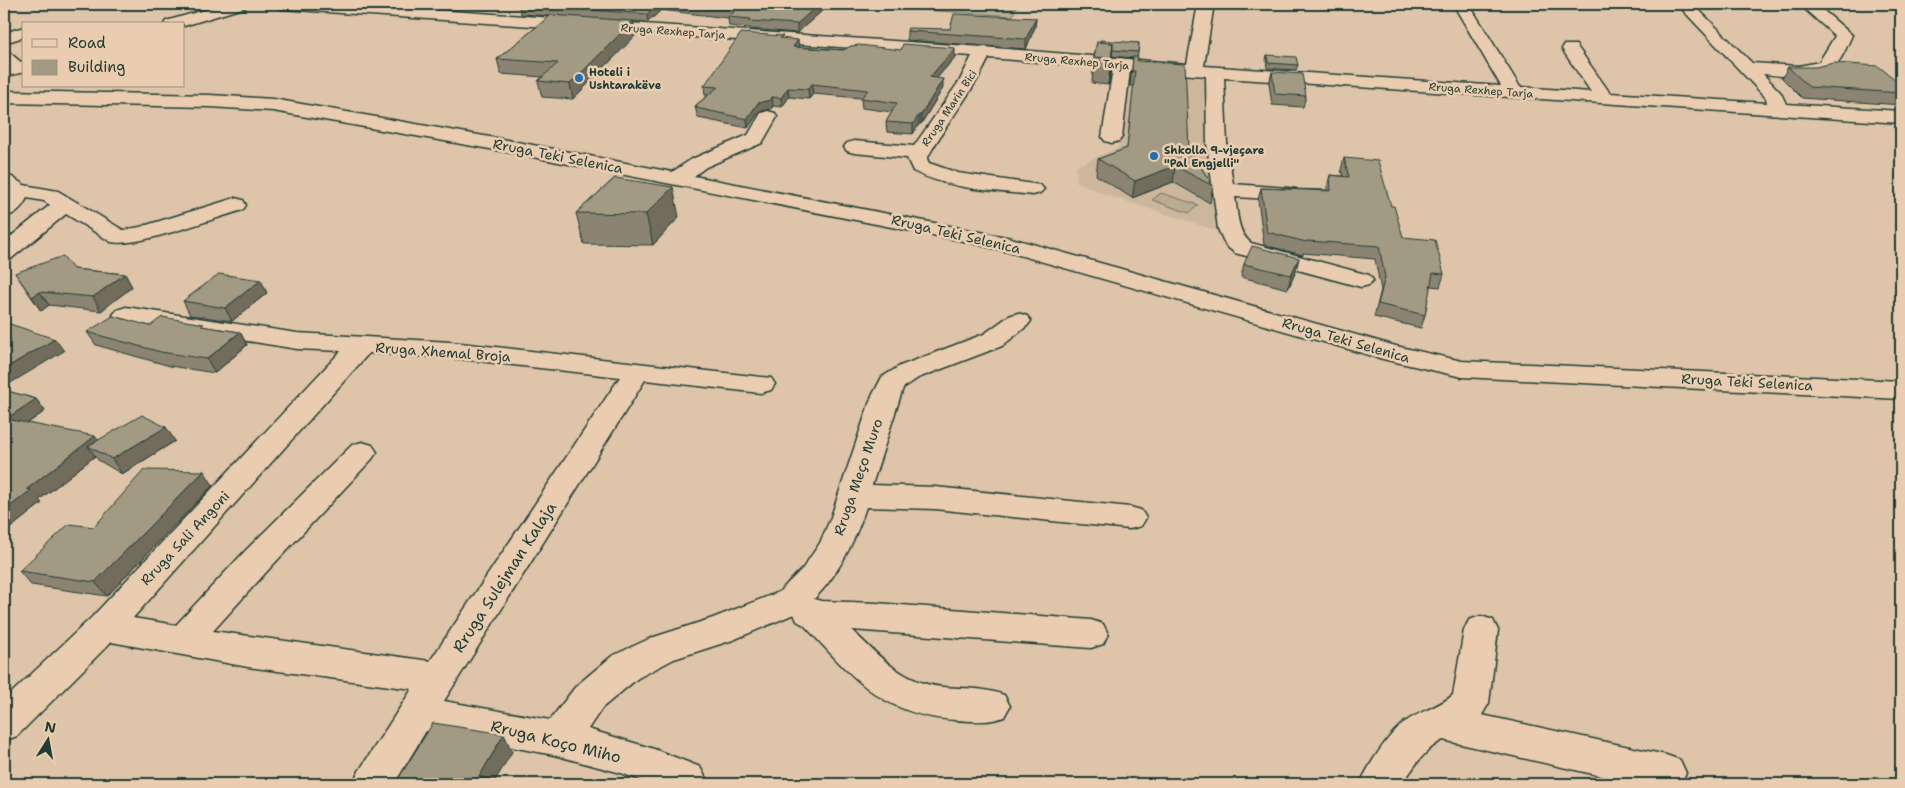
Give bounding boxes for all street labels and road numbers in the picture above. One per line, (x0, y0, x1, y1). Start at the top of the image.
street label: Rruga Rexhep Tarja (620, 20, 726, 43)
street label: Rruga Rexhep Tarja (1024, 49, 1130, 74)
street label: Rruga Marin Bici (918, 67, 981, 149)
street label: Rruga Rexhep Tarja (1428, 79, 1534, 102)
street label: Rruga Teki Selenica (492, 135, 625, 177)
street label: Rruga Teki Selenica (890, 210, 1023, 258)
street label: Rruga Teki Selenica (1280, 313, 1412, 367)
street label: Rruga Xhemal Broja (375, 338, 512, 366)
street label: Rruga Teki Selenica (1681, 370, 1814, 394)
street label: Rruga Meço Muro (830, 416, 886, 538)
street label: Rruga Sali Angoni (137, 487, 233, 589)
street label: Rruga Sulejman Kalaja (448, 498, 561, 657)
street label: Rruga Koço Miho (489, 715, 623, 768)

